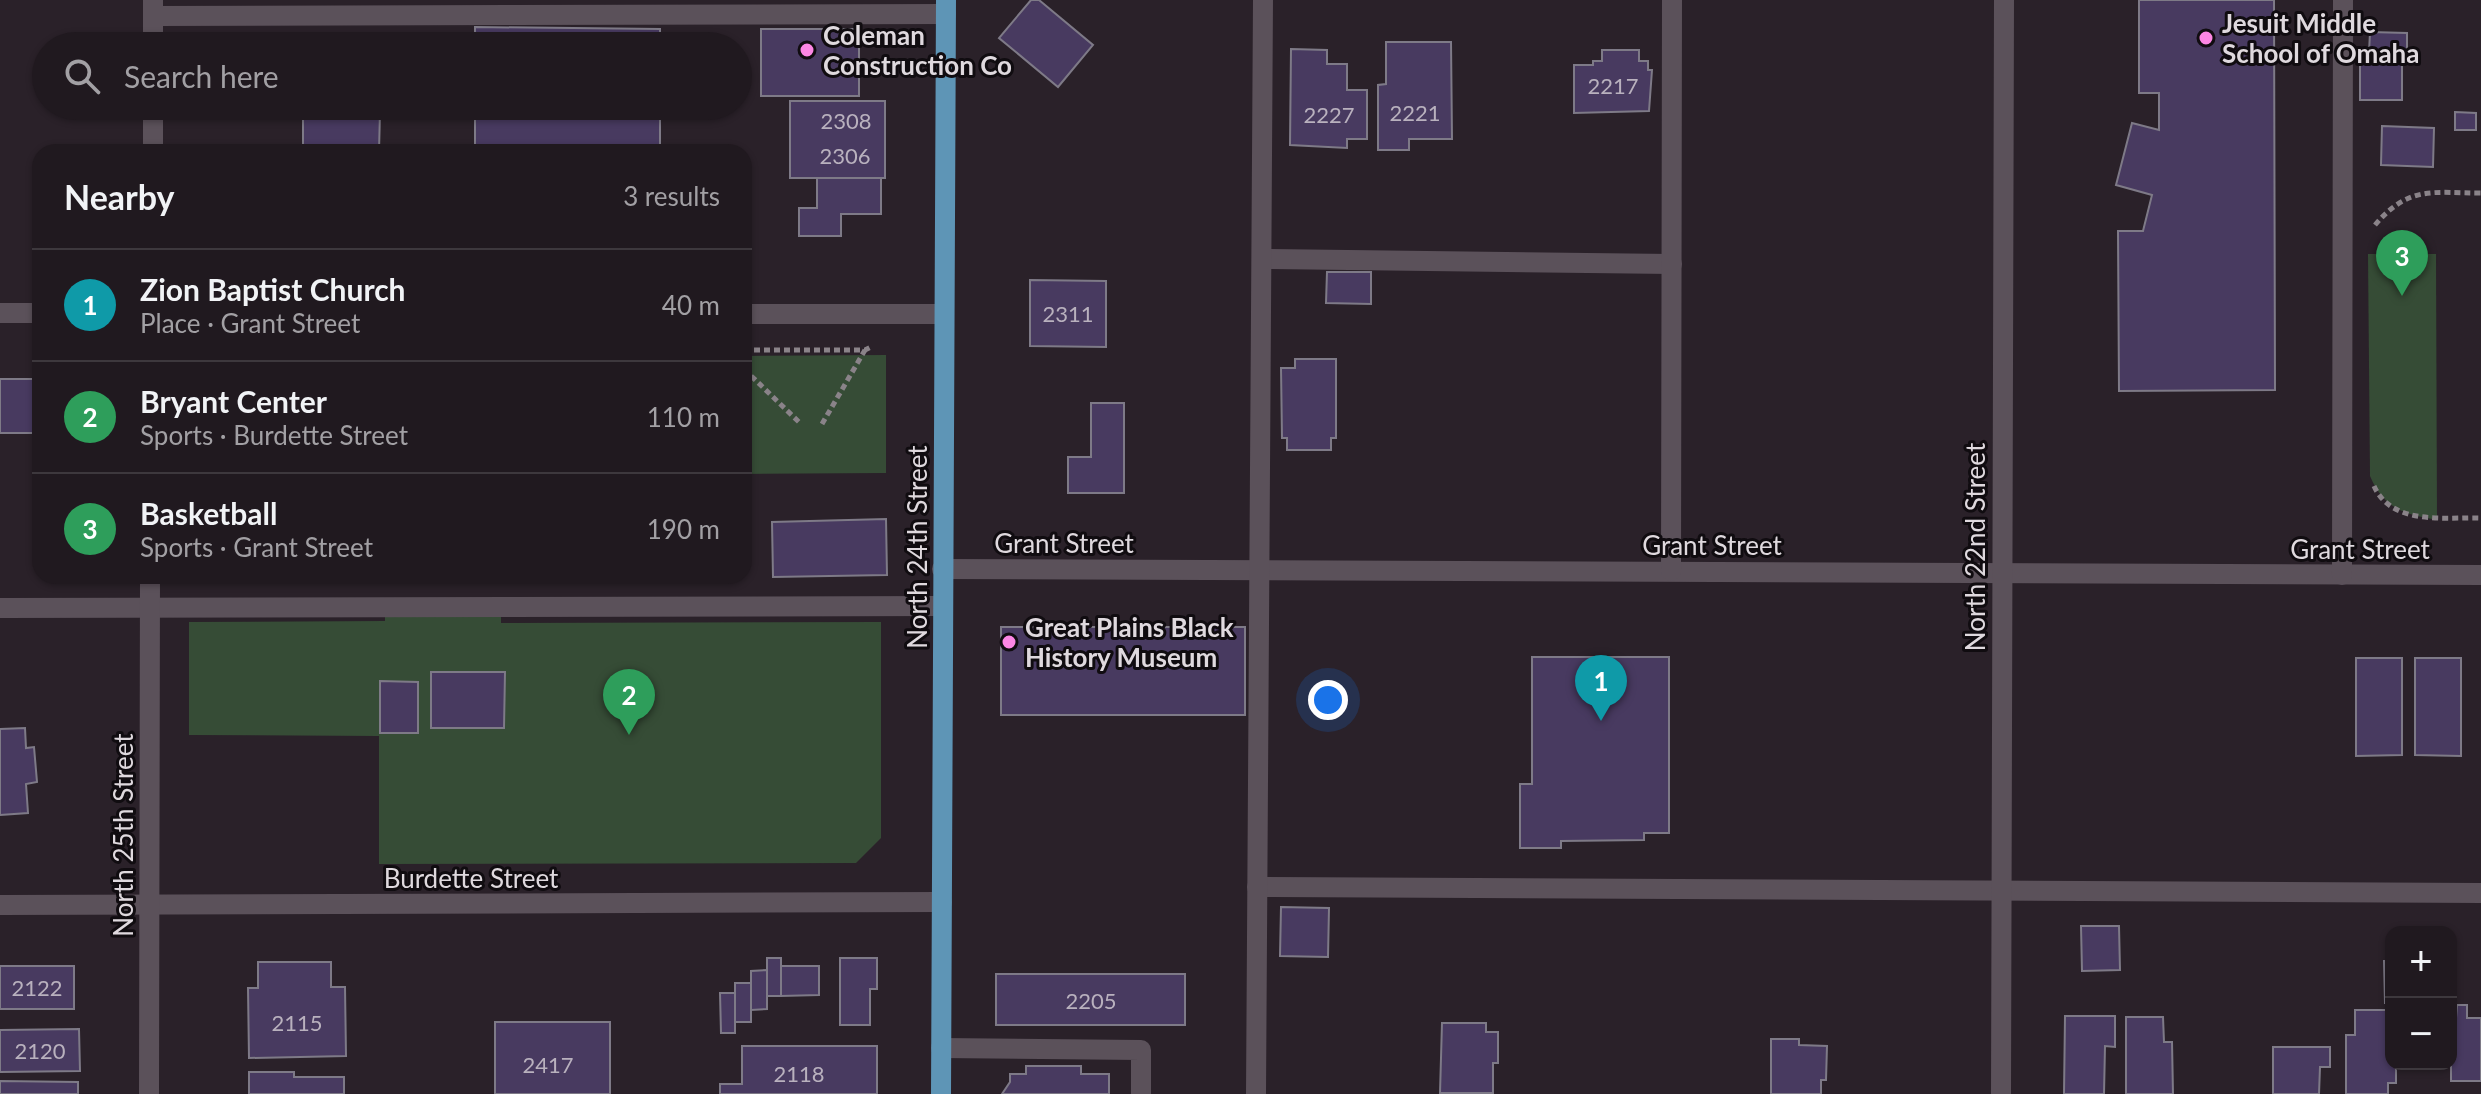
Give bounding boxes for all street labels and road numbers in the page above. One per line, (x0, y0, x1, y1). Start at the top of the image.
street label: North 22nd Street (1959, 442, 1991, 651)
street label: North 24th Street (901, 445, 933, 649)
street label: Grant Street (994, 527, 1135, 559)
street label: Grant Street (1642, 529, 1783, 561)
street label: Grant Street (2290, 533, 2431, 565)
street label: North 25th Street (107, 733, 139, 937)
street label: Burdette Street (384, 862, 559, 894)

